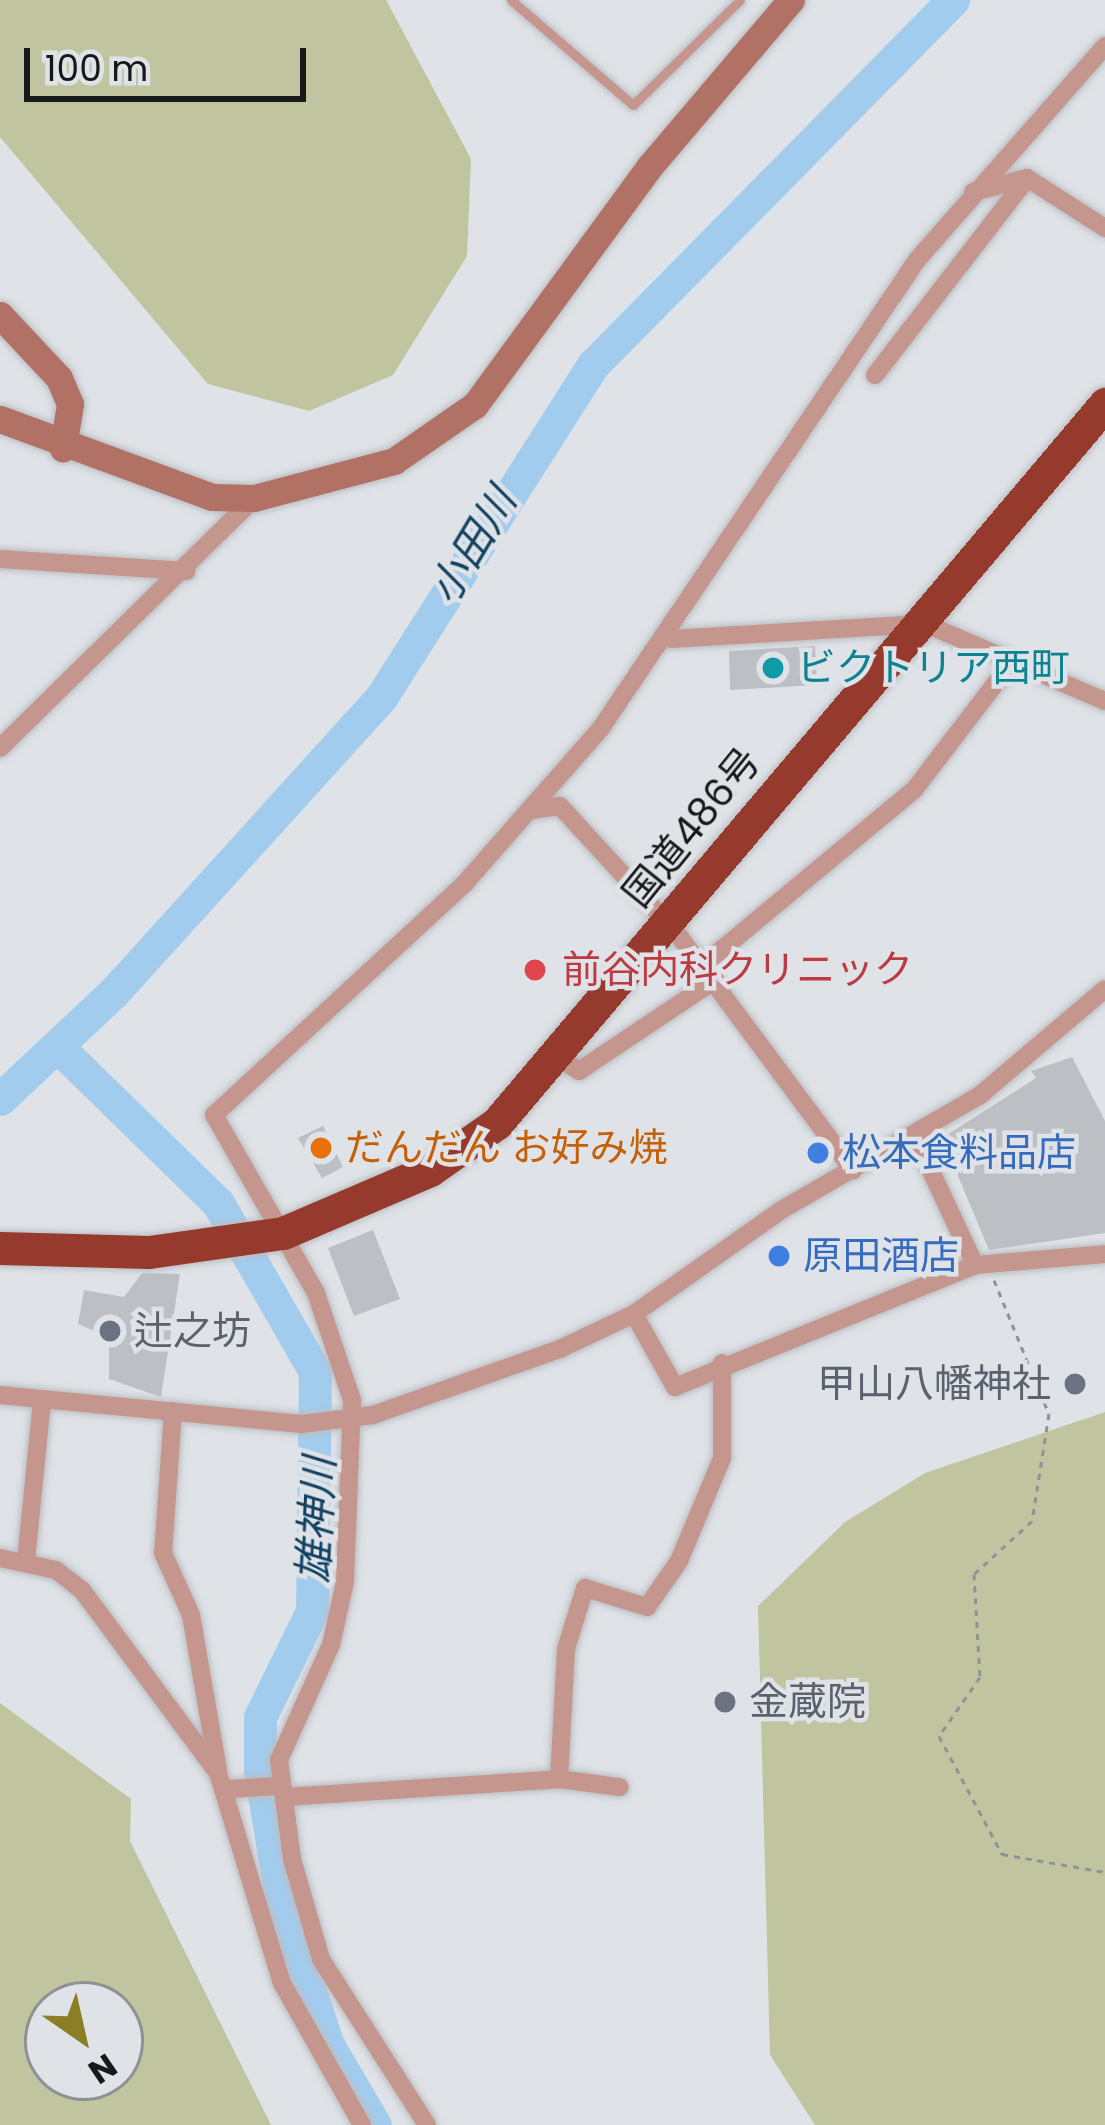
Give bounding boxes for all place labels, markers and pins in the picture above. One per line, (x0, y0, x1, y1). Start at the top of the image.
place label: ビクトリア西町 (797, 645, 1070, 691)
marker: ビクトリア西町 (760, 655, 786, 681)
place label: 前谷内科クリニック (562, 947, 913, 993)
marker: 前谷内科クリニック (519, 954, 551, 986)
place label: だんだん お好み焼 (345, 1125, 667, 1171)
place label: 松本食料品店 (842, 1130, 1076, 1176)
marker: だんだん お好み焼 (308, 1135, 334, 1161)
marker: 松本食料品店 (805, 1140, 831, 1166)
place label: 原田酒店 (803, 1233, 959, 1279)
marker: 原田酒店 (766, 1243, 792, 1269)
place label: 辻之坊 (134, 1308, 251, 1354)
marker: 辻之坊 (97, 1318, 123, 1344)
place label: 甲山八幡神社 (817, 1361, 1051, 1407)
marker: 甲山八幡神社 (1062, 1371, 1088, 1397)
place label: 金蔵院 (749, 1679, 866, 1725)
marker: 金蔵院 (712, 1689, 738, 1715)

